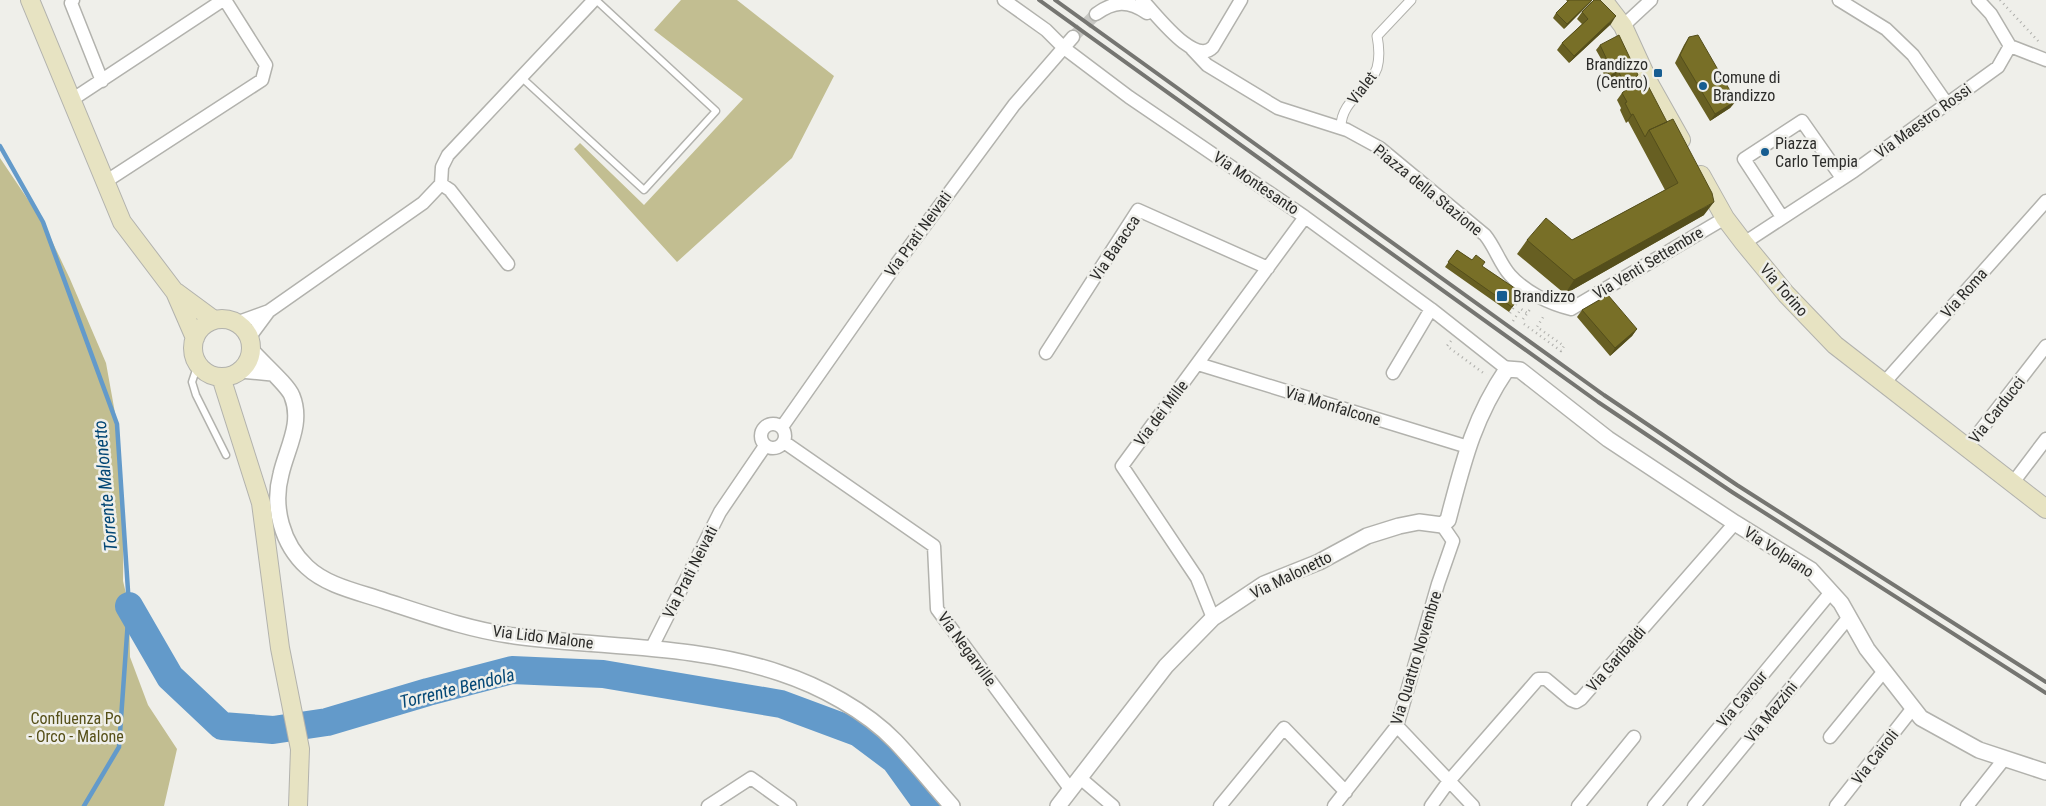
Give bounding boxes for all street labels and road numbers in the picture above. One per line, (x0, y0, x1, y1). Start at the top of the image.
street label: Vialet (1344, 68, 1381, 108)
street label: Via Maestro Rossi (1871, 80, 1975, 162)
street label: Piazza della Stazione (1370, 140, 1486, 240)
street label: Via Montesanto (1209, 147, 1303, 219)
street label: Via Prati Neivati (881, 188, 955, 280)
street label: Via Baracca (1086, 212, 1144, 284)
street label: Via Venti Settembre (1590, 223, 1706, 303)
street label: Via Torino (1756, 260, 1812, 320)
street label: Via Roma (1937, 264, 1991, 322)
street label: Via Carducci (1965, 373, 2029, 447)
street label: Via dei Mille (1130, 376, 1192, 450)
street label: Via Monfalcone (1283, 382, 1383, 430)
street label: Via Volpiano (1741, 522, 1817, 582)
street label: Via Prati Neivati (659, 523, 721, 621)
street label: Via Malonetto (1247, 547, 1335, 603)
street label: Via Quattro Novembre (1387, 589, 1445, 727)
street label: Via Negarville (934, 608, 1000, 690)
street label: Via Lido Malone (491, 621, 595, 653)
street label: Via Garibaldi (1582, 622, 1650, 696)
street label: Via Cavour (1713, 667, 1771, 731)
street label: Via Mazzini (1741, 678, 1801, 746)
street label: Via Cairoli (1848, 726, 1902, 788)

